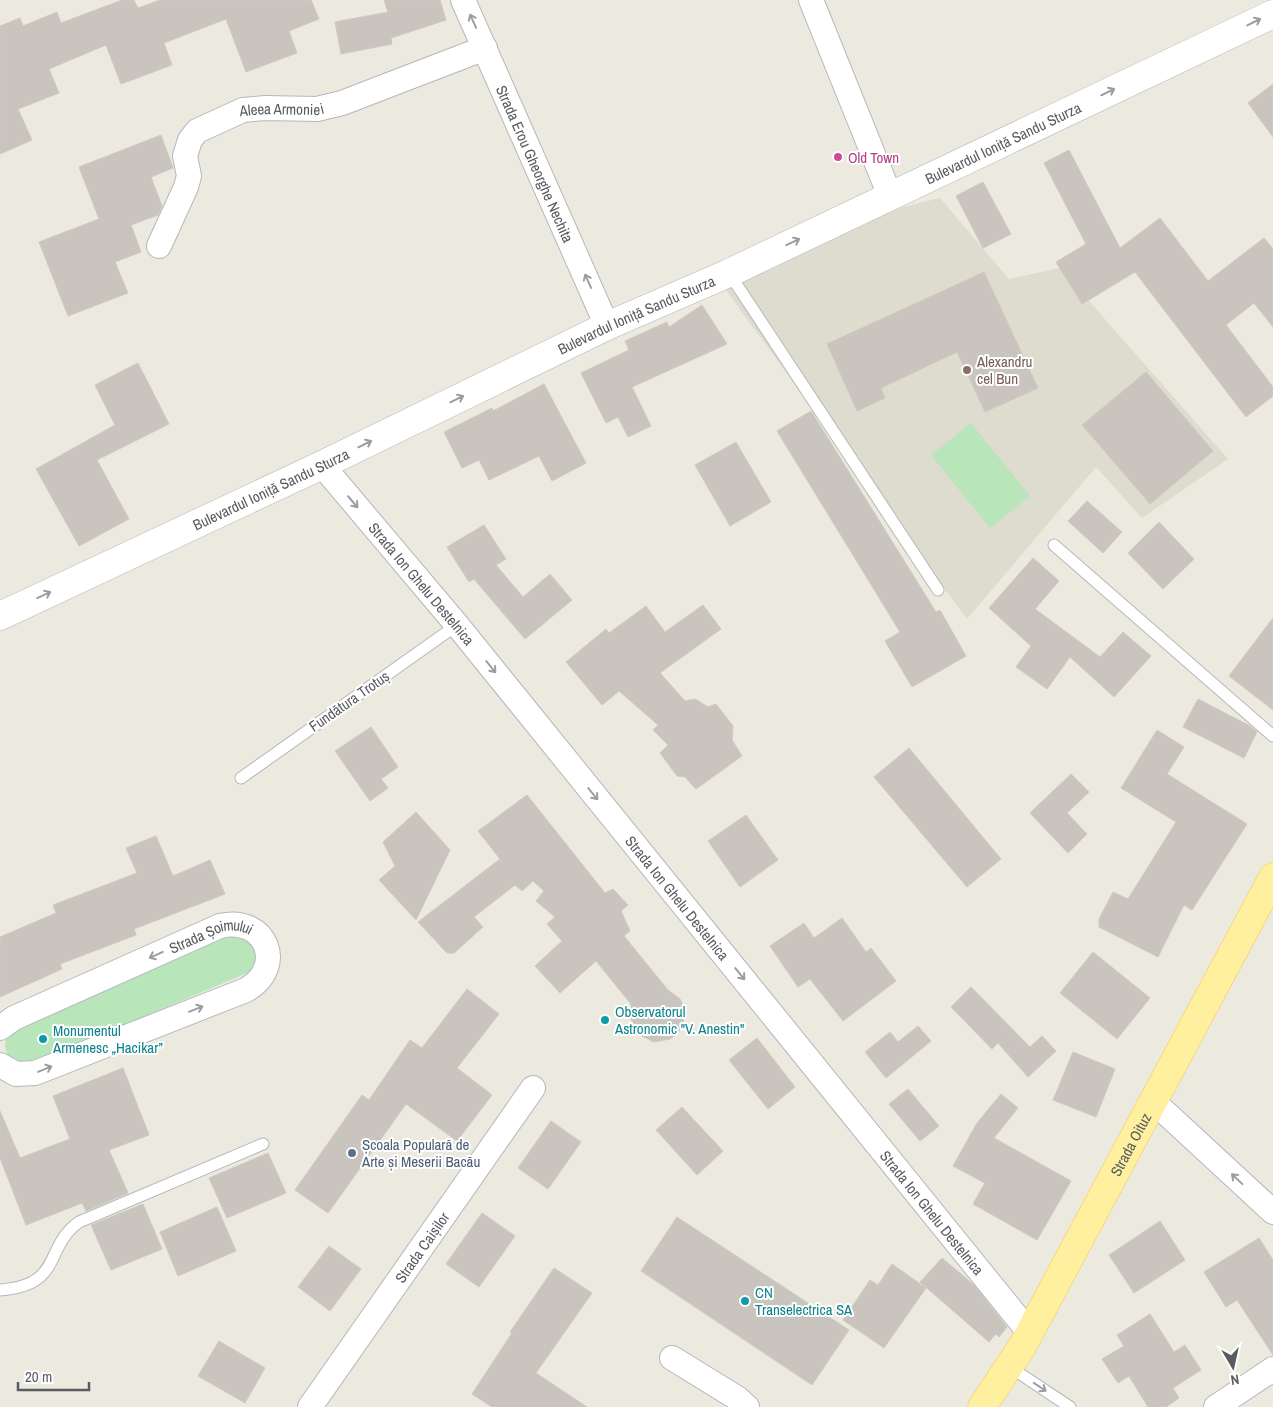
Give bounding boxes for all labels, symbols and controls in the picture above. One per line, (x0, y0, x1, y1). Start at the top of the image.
one-way arrow (467, 14, 477, 29)
one-way arrow (1247, 17, 1262, 27)
street label: Strada Erou Gheorghe Nechita (491, 82, 579, 246)
one-way arrow (1100, 87, 1115, 97)
street label: Bulevardul Ioniță Sandu Sturza (921, 96, 1084, 189)
street label: Aleea Armoniei (238, 97, 326, 121)
place label: Old Town (848, 147, 899, 168)
marker: Old Town (832, 151, 844, 163)
one-way arrow (785, 237, 800, 247)
street label: Bulevardul Ioniță Sandu Sturza (554, 270, 718, 359)
one-way arrow (582, 274, 592, 289)
place label: Alexandru cel Bun (976, 351, 1032, 389)
marker: Alexandru cel Bun (961, 364, 973, 376)
one-way arrow (450, 394, 465, 404)
one-way arrow (357, 439, 372, 448)
street label: Bulevardul Ioniță Sandu Sturza (189, 443, 352, 535)
one-way arrow (348, 496, 359, 509)
street label: Strada Ion Ghelu Destelnica (364, 518, 480, 650)
one-way arrow (36, 590, 51, 599)
one-way arrow (486, 660, 497, 673)
street label: Fundătura Trotuș (305, 666, 393, 736)
one-way arrow (588, 787, 599, 800)
street label: Strada Ion Ghelu Destelnica (621, 831, 734, 964)
street label: Strada Șoimului (166, 914, 257, 958)
one-way arrow (149, 950, 164, 960)
one-way arrow (734, 967, 745, 980)
place label: Observatorul Astronomic "V. Anestin" (614, 1001, 744, 1039)
one-way arrow (188, 1004, 204, 1013)
marker: Observatorul Astronomic "V. Anestin" (599, 1014, 611, 1026)
place label: Monumentul Armenesc „Hacikar” (52, 1020, 163, 1058)
marker: Monumentul Armenesc „Hacikar” (37, 1033, 49, 1045)
one-way arrow (37, 1064, 53, 1073)
street label: Strada Oituz (1105, 1109, 1156, 1180)
place label: Școala Populară de Arte și Meserii Bacău (361, 1134, 480, 1172)
street label: Strada Ion Ghelu Destelnica (875, 1146, 989, 1279)
marker: Școala Populară de Arte și Meserii Bacău (346, 1147, 358, 1159)
one-way arrow (1231, 1173, 1244, 1185)
street label: Strada Caișilor (390, 1208, 454, 1287)
place label: CN Transelectrica SA (755, 1282, 853, 1320)
marker: CN Transelectrica SA (739, 1295, 751, 1307)
north arrow (1208, 1342, 1258, 1392)
scale bar (18, 1360, 89, 1392)
text: 20 m (25, 1366, 52, 1387)
text: N (1230, 1370, 1241, 1389)
one-way arrow (1033, 1382, 1047, 1392)

